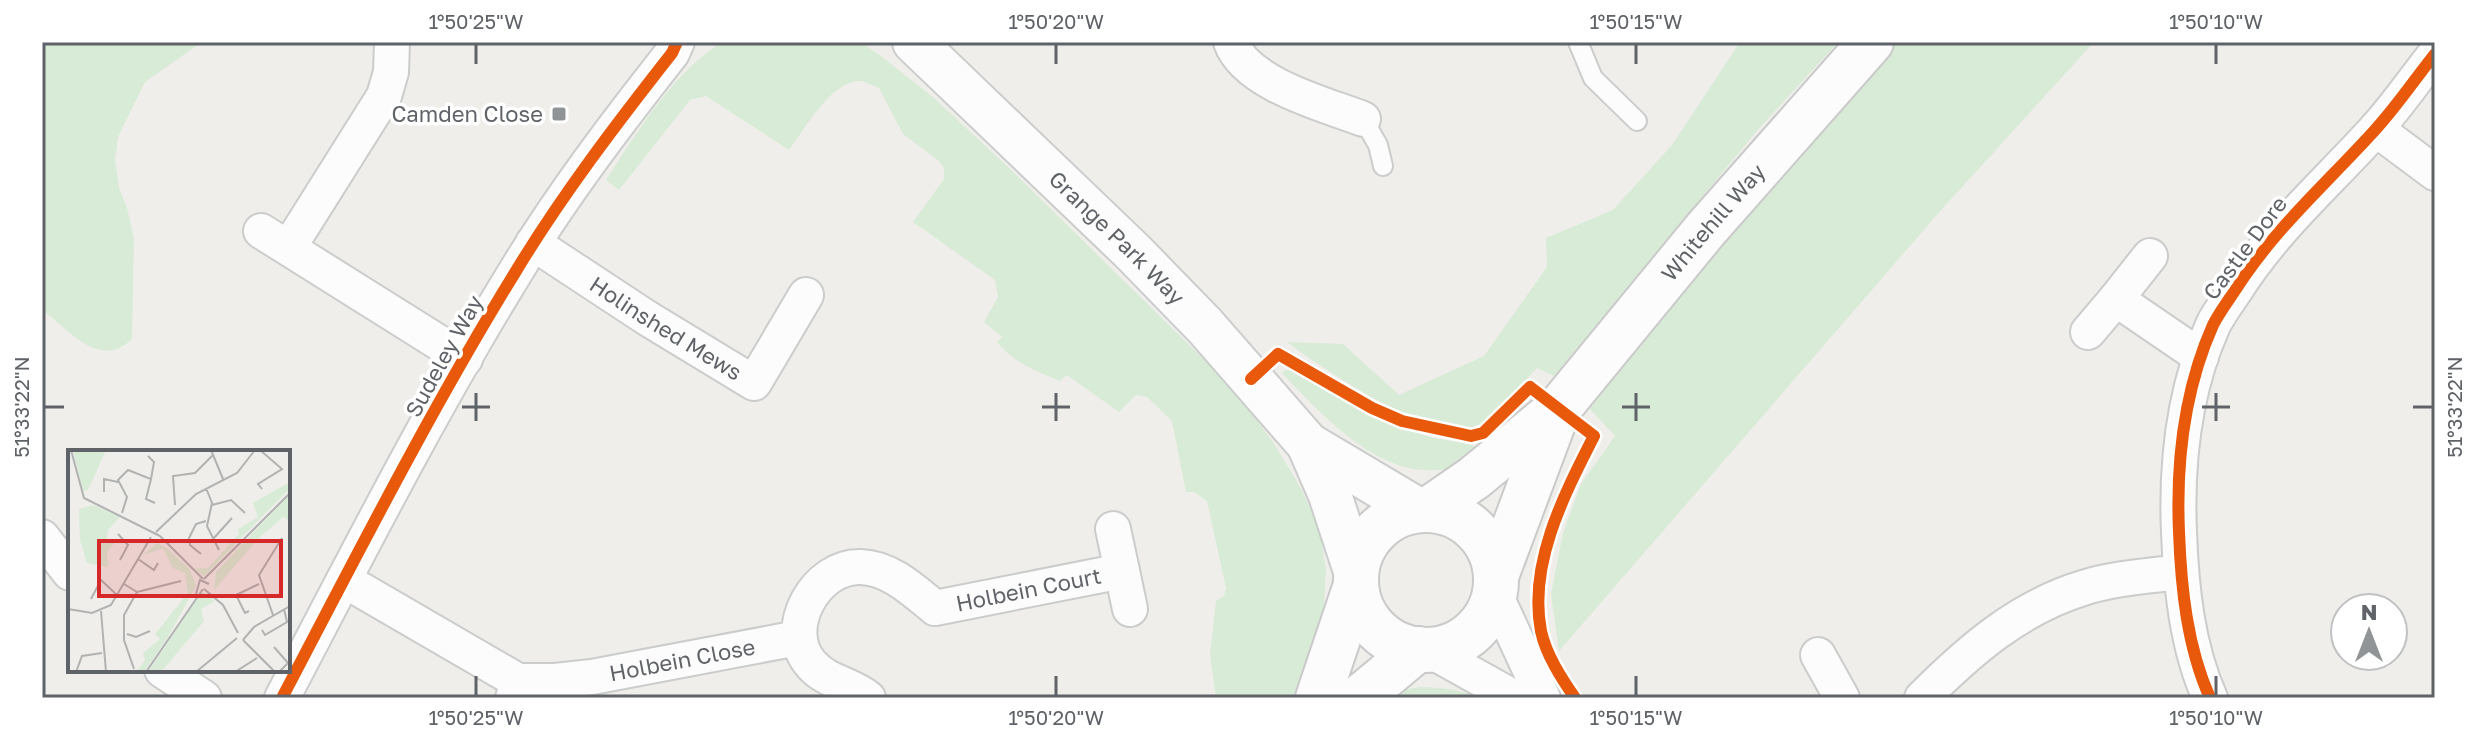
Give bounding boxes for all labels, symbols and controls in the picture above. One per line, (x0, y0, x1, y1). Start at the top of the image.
text: 1°50'25"W (429, 9, 523, 33)
text: 1°50'20"W (1008, 9, 1104, 33)
text: 1°50'15"W (1590, 9, 1683, 33)
text: 1°50'10"W (2169, 9, 2263, 33)
place label: Camden Close (391, 100, 543, 127)
marker: Camden Close (550, 105, 568, 123)
street label: Whitehill Way (1655, 158, 1770, 286)
street label: Grange Park Way (1044, 165, 1191, 310)
street label: Castle Dore (2197, 191, 2292, 305)
street label: Holinshed Mews (585, 270, 747, 386)
street label: Sudeley Way (399, 290, 488, 421)
text: 51°33'22"N (9, 356, 33, 458)
text: 51°33'22"N (2442, 356, 2466, 458)
inset map (68, 450, 290, 672)
street label: Holbein Court (953, 561, 1103, 617)
north arrow (2329, 592, 2409, 672)
text: N (2361, 598, 2377, 625)
street label: Holbein Close (607, 632, 757, 686)
text: 1°50'25"W (429, 705, 523, 729)
text: 1°50'20"W (1008, 705, 1104, 729)
text: 1°50'15"W (1590, 705, 1683, 729)
text: 1°50'10"W (2169, 705, 2263, 729)

